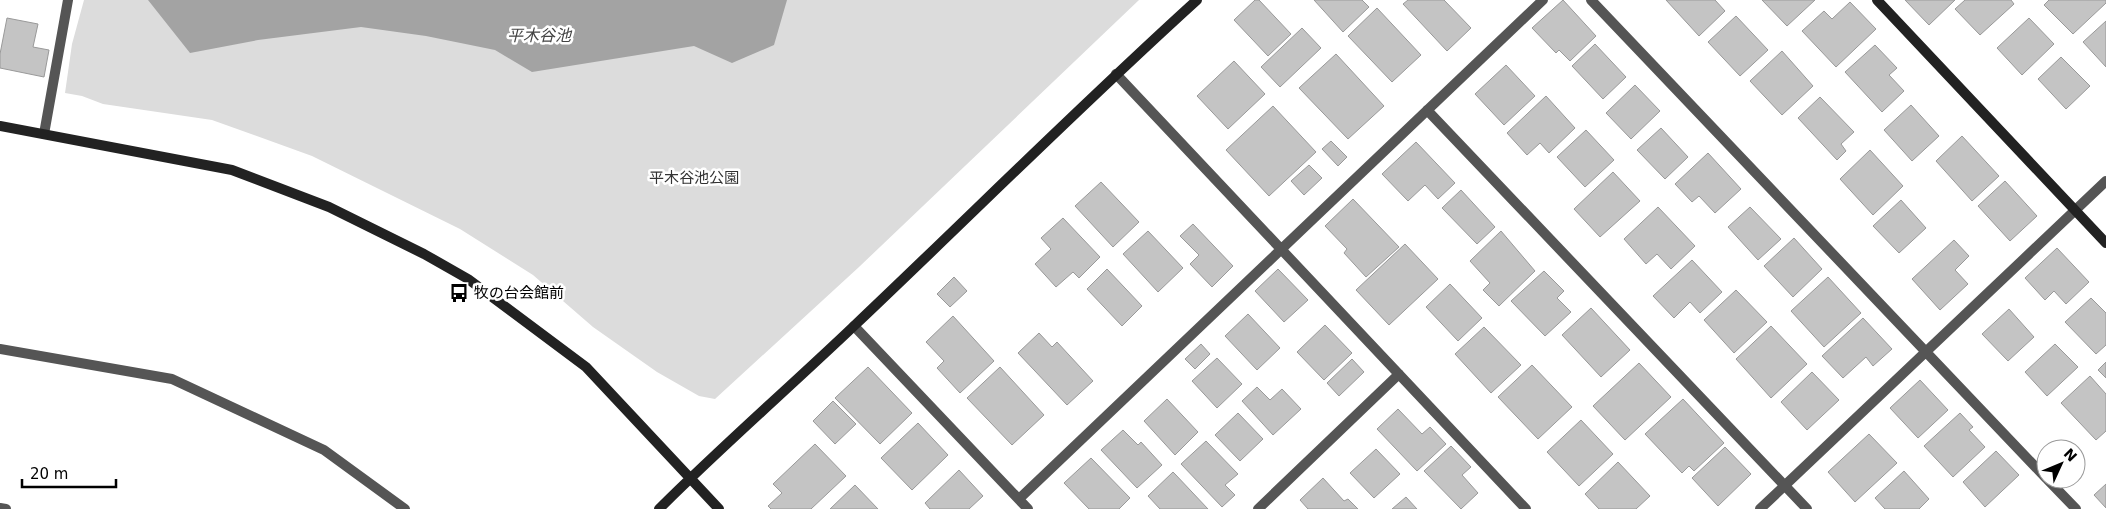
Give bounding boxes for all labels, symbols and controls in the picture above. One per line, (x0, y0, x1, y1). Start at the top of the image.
water label: 平木谷池 (507, 26, 573, 45)
park label: 平木谷池公園 (649, 169, 739, 187)
bus stop icon: 牧の台会館前 (448, 282, 470, 304)
place label: 牧の台会館前 (474, 284, 564, 302)
north arrow (2036, 439, 2086, 489)
text: N (2061, 445, 2080, 465)
scale bar (22, 456, 116, 488)
text: 20 m (30, 465, 68, 483)

